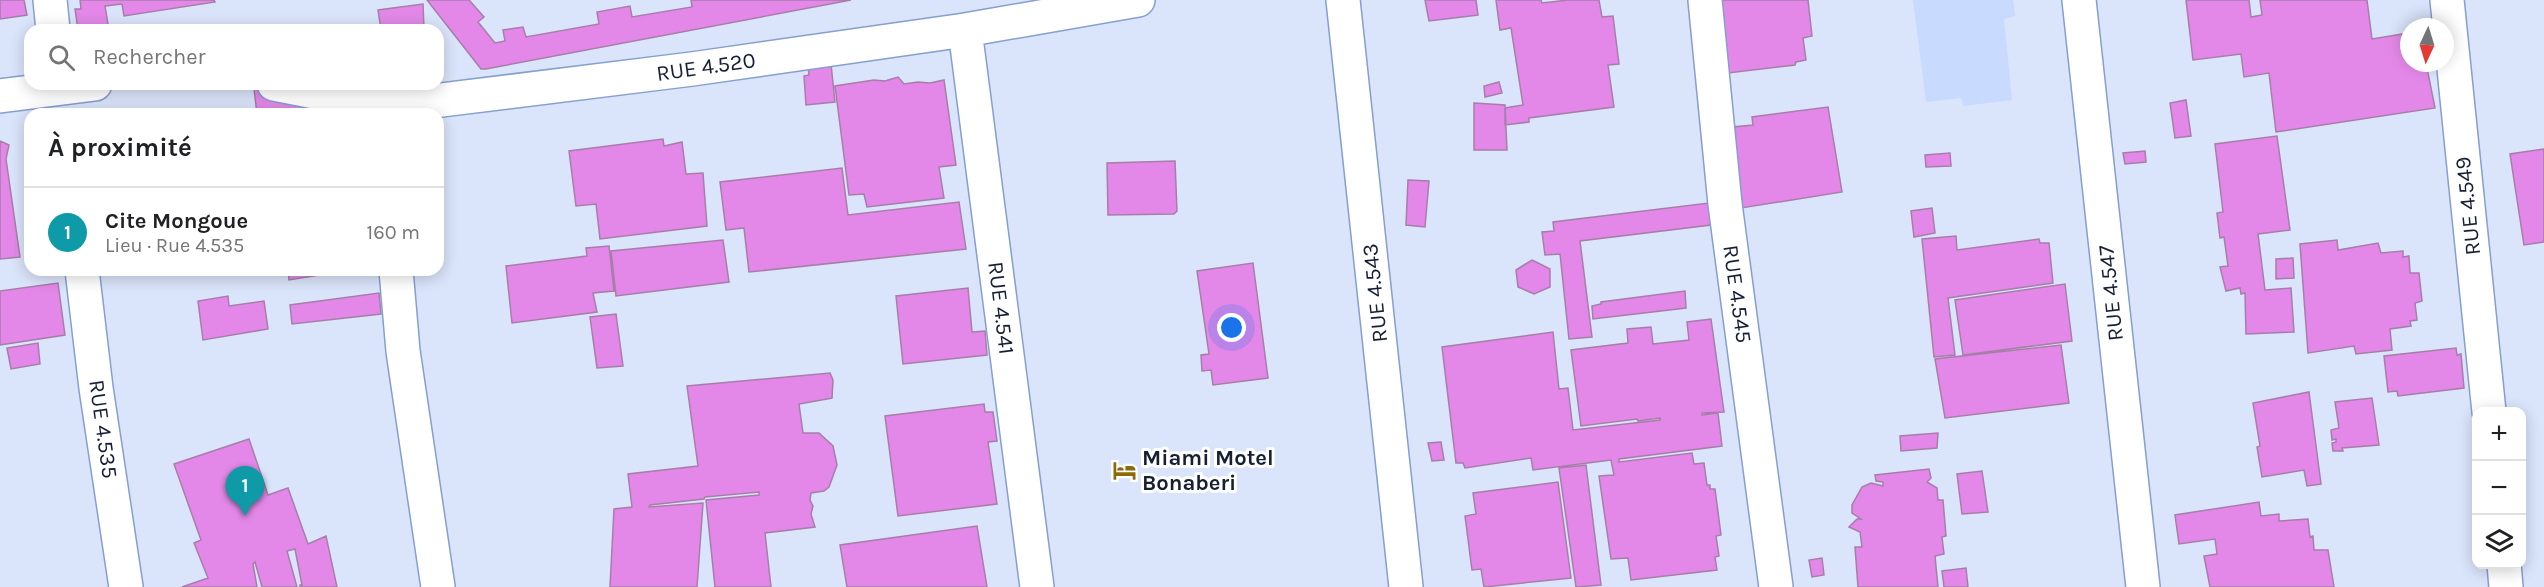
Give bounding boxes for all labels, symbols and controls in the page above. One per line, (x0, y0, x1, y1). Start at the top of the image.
north arrow (2400, 18, 2454, 72)
search box (24, 24, 444, 90)
icon: search (45, 41, 78, 74)
text: Rechercher (93, 44, 206, 70)
street label: RUE 4.520 (655, 47, 757, 87)
text: À proximité (48, 132, 192, 163)
street label: RUE 4.549 (2450, 155, 2486, 257)
text: Cite Mongoue (105, 208, 248, 234)
text: 1 (64, 221, 71, 244)
text: 160 m (367, 221, 420, 244)
text: Lieu · Rue 4.535 (105, 234, 244, 257)
street label: RUE 4.543 (1357, 242, 1393, 344)
street label: RUE 4.545 (1717, 243, 1757, 345)
street label: RUE 4.547 (2093, 244, 2129, 342)
street label: RUE 4.541 (982, 260, 1020, 356)
your location (1217, 313, 1246, 342)
street label: RUE 4.535 (83, 378, 123, 480)
map controls (2472, 407, 2526, 569)
button: + (2472, 407, 2526, 461)
place label: Miami Motel Bonaberi (1142, 445, 1274, 496)
hotel icon: Miami Motel Bonaberi (1111, 458, 1137, 484)
button: − (2472, 461, 2526, 515)
pin: 1 (226, 466, 264, 516)
button: layers (2472, 515, 2526, 569)

